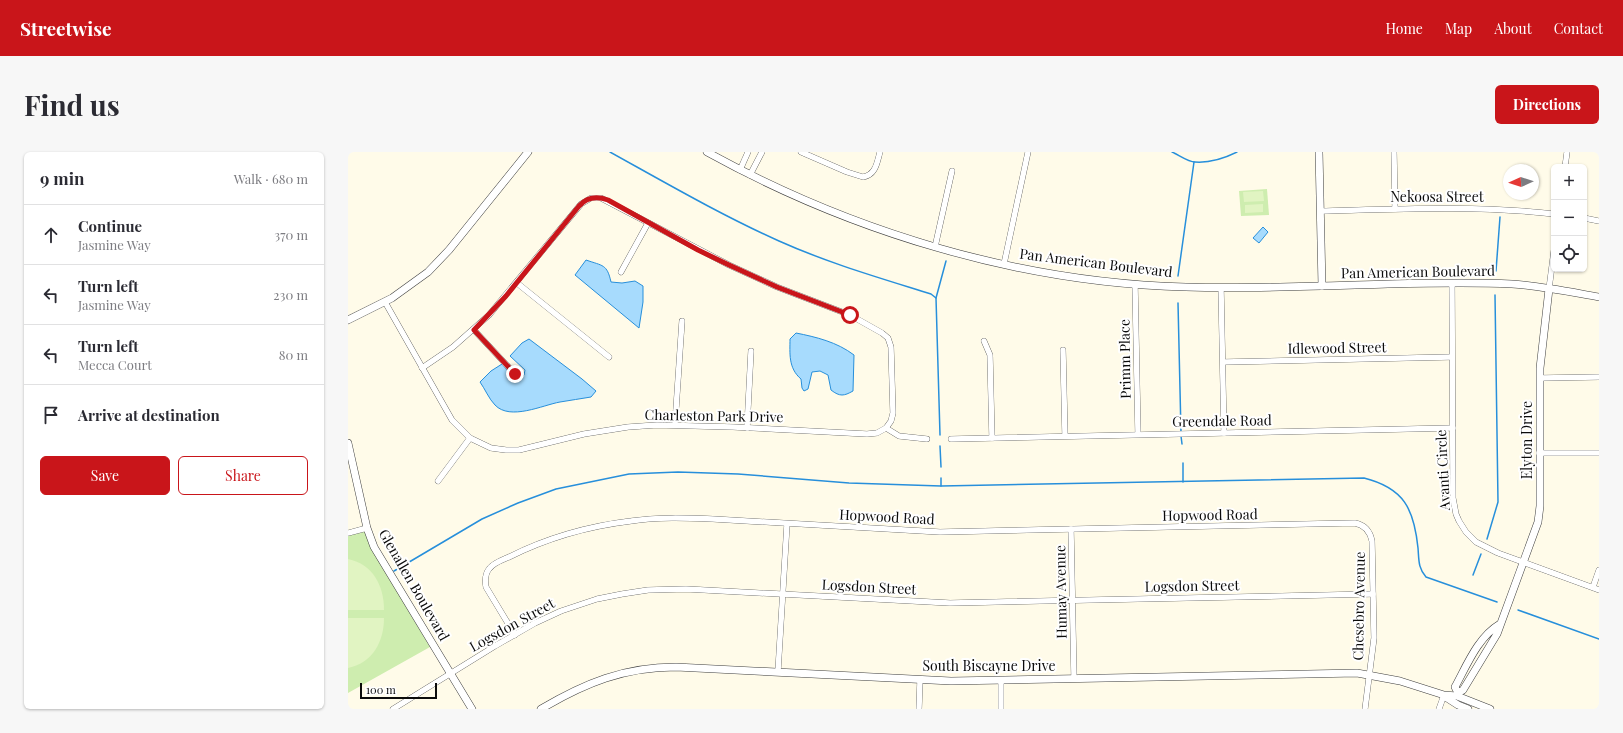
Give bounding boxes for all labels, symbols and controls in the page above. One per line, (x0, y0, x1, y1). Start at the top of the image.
text: Streetwise (20, 15, 112, 41)
text: Home (1385, 19, 1423, 38)
text: Map (1445, 19, 1472, 38)
text: About (1494, 19, 1532, 38)
text: Contact (1554, 19, 1603, 38)
button: Directions (1495, 85, 1599, 124)
text: Find us (24, 86, 120, 123)
north arrow (1503, 164, 1539, 200)
map controls (1551, 164, 1587, 272)
button: + (1551, 164, 1587, 200)
text: 9 min (40, 167, 85, 189)
text: Walk · 680 m (234, 170, 308, 187)
street label: Nekoosa Street (1390, 187, 1485, 206)
button: − (1551, 200, 1587, 236)
text: Continue (78, 216, 142, 236)
icon: ahead (40, 224, 62, 246)
text: 370 m (274, 226, 308, 243)
text: Jasmine Way (78, 236, 151, 253)
button: locate (1551, 236, 1587, 272)
street label: Pan American Boulevard (1018, 244, 1174, 281)
street label: Pan American Boulevard (1341, 261, 1495, 282)
text: Turn left (78, 276, 139, 296)
icon: left (40, 284, 62, 306)
text: 230 m (273, 286, 308, 303)
text: Jasmine Way (78, 296, 151, 313)
route start (841, 306, 859, 324)
street label: Primm Place (1114, 319, 1135, 399)
text: Turn left (78, 336, 139, 356)
street label: Idlewood Street (1287, 337, 1388, 358)
icon: left (40, 344, 62, 366)
text: 80 m (279, 346, 308, 363)
text: Mecca Court (78, 356, 152, 373)
route end (506, 365, 524, 383)
street label: Elyton Drive (1517, 401, 1536, 479)
icon: arrive (40, 404, 62, 426)
text: Arrive at destination (78, 405, 220, 425)
street label: Charleston Park Drive (644, 405, 784, 426)
street label: Greendale Road (1172, 410, 1272, 431)
street label: Avanti Circle (1431, 429, 1454, 512)
button: Save (40, 456, 170, 495)
button: Share (178, 456, 308, 495)
street label: Hopwood Road (1162, 504, 1258, 525)
street label: Hopwood Road (839, 505, 935, 528)
street label: Glenallen Boulevard (375, 525, 454, 644)
street label: Humay Avenue (1050, 545, 1071, 639)
street label: Chesebro Avenue (1348, 551, 1369, 661)
street label: Logsdon Street (821, 575, 918, 599)
street label: Logsdon Street (1144, 575, 1241, 596)
street label: Logsdon Street (466, 593, 559, 656)
street label: South Biscayne Drive (923, 656, 1056, 675)
scale bar (360, 681, 437, 700)
text: 100 m (366, 682, 396, 697)

